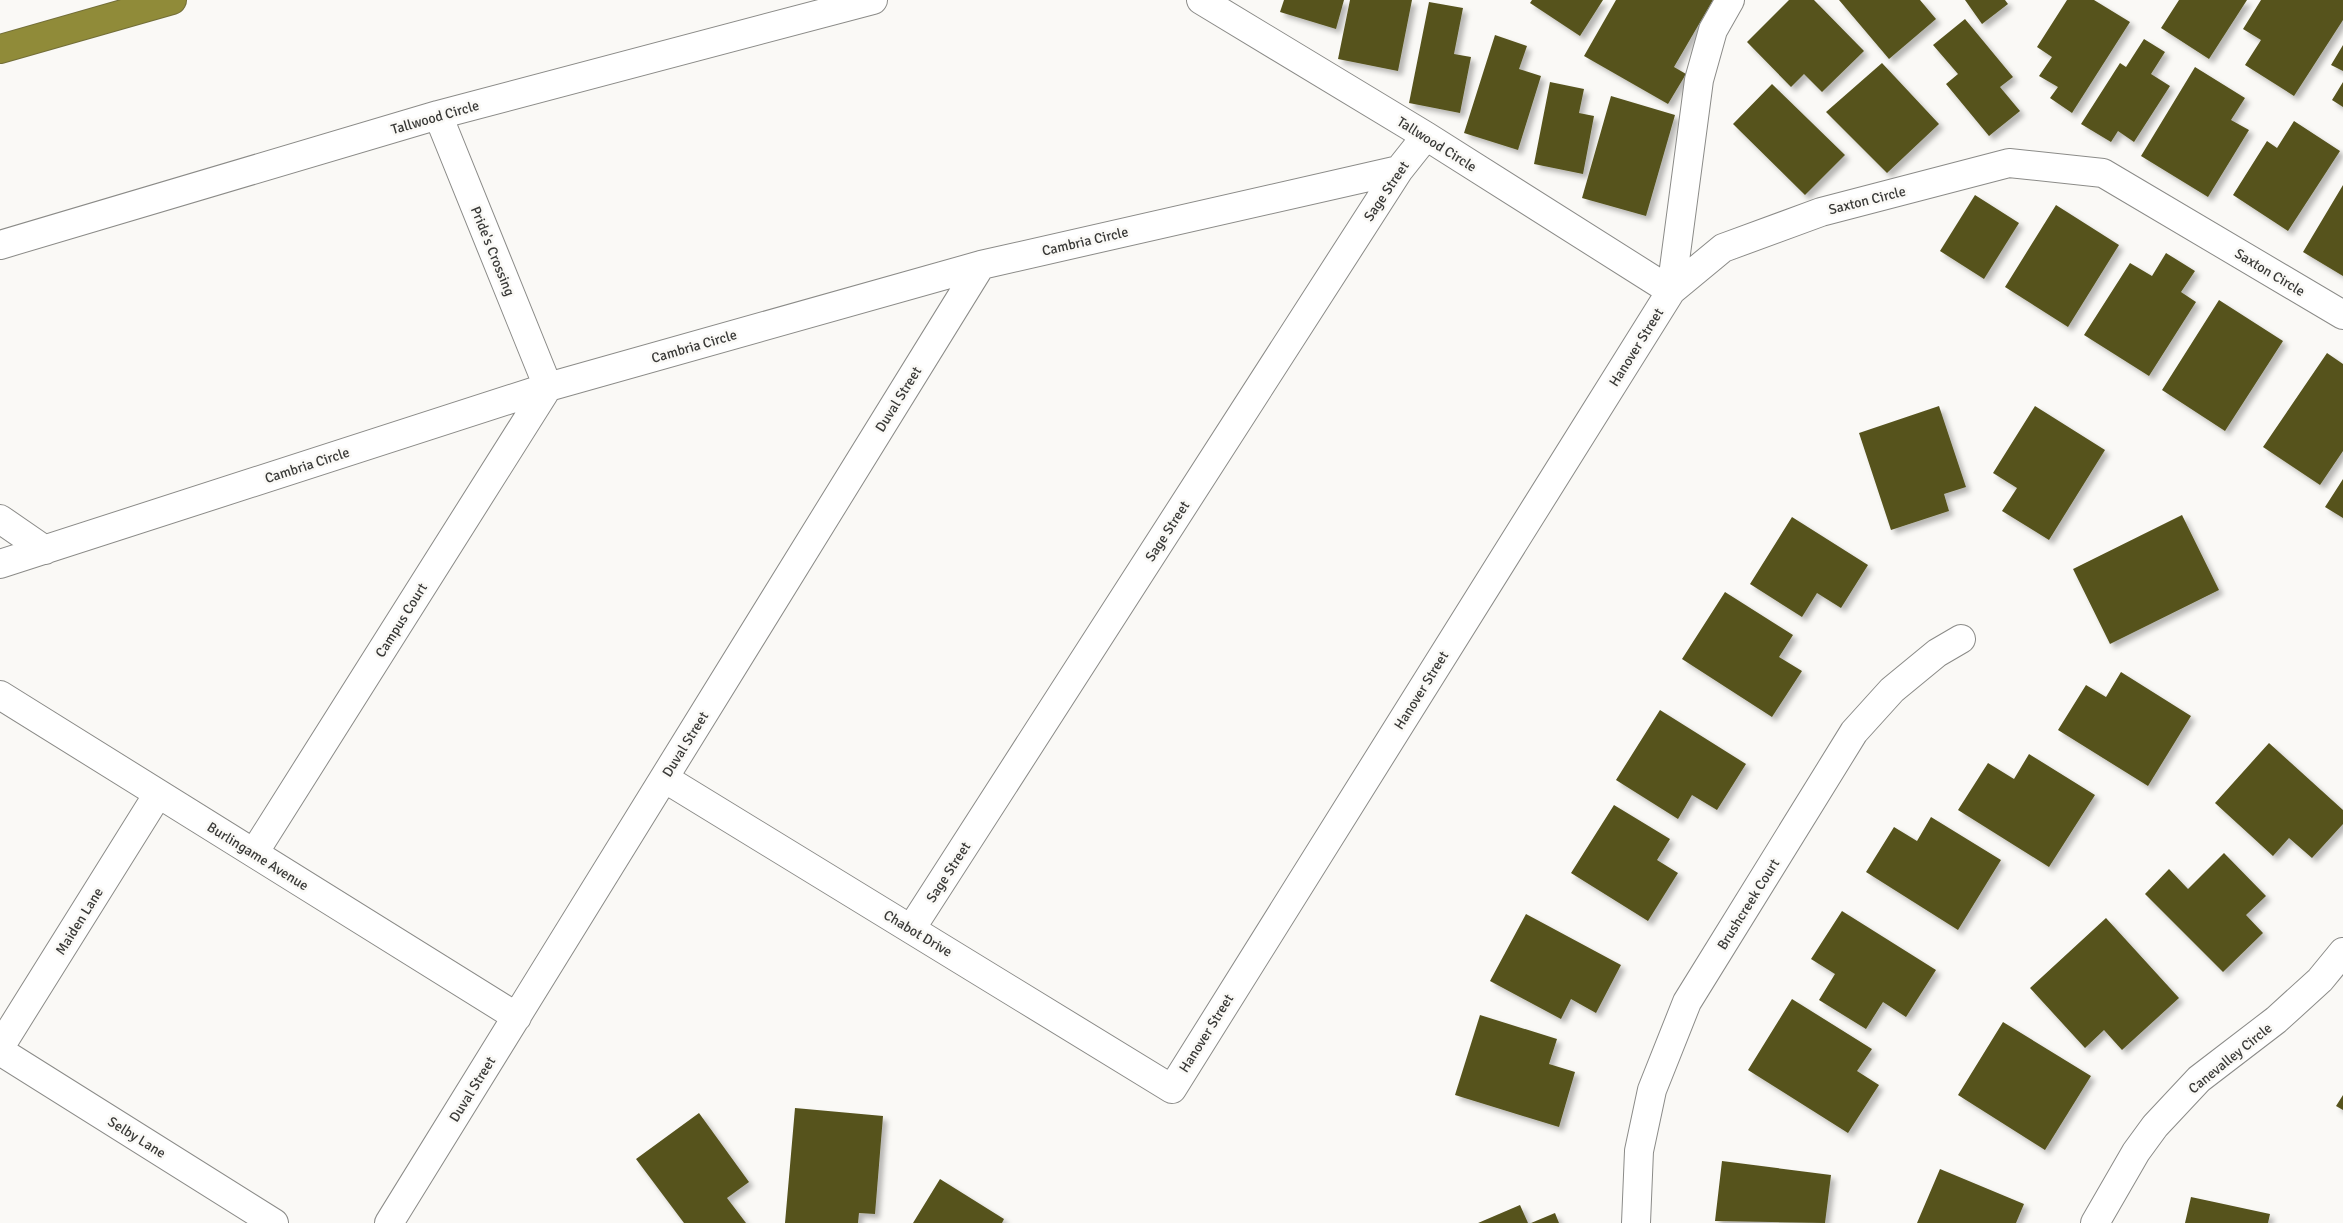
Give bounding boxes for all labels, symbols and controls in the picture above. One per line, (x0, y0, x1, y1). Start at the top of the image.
street label: Tallwood Circle (389, 97, 481, 138)
street label: Tallwood Circle (1394, 113, 1480, 176)
street label: Sage Street (1360, 158, 1413, 225)
street label: Saxton Circle (1827, 183, 1907, 218)
street label: Pride's Crossing (467, 204, 518, 298)
street label: Cambria Circle (1040, 223, 1130, 260)
street label: Saxton Circle (2232, 245, 2308, 300)
street label: Hanover Street (1606, 305, 1667, 390)
street label: Cambria Circle (649, 326, 739, 367)
street label: Duval Street (872, 363, 925, 435)
street label: Cambria Circle (263, 444, 352, 487)
street label: Sage Street (1142, 498, 1193, 565)
street label: Campus Court (372, 580, 431, 661)
street label: Hanover Street (1391, 648, 1452, 733)
street label: Duval Street (659, 708, 712, 780)
street label: Burlingame Avenue (204, 818, 312, 894)
street label: Sage Street (923, 839, 974, 906)
street label: Brushcreek Court (1714, 856, 1783, 953)
street label: Maiden Lane (52, 884, 107, 958)
street label: Chabot Drive (880, 906, 955, 961)
street label: Hanover Street (1176, 991, 1237, 1076)
street label: Canevalley Circle (2185, 1020, 2275, 1097)
street label: Duval Street (446, 1053, 499, 1125)
street label: Selby Lane (105, 1113, 169, 1162)

